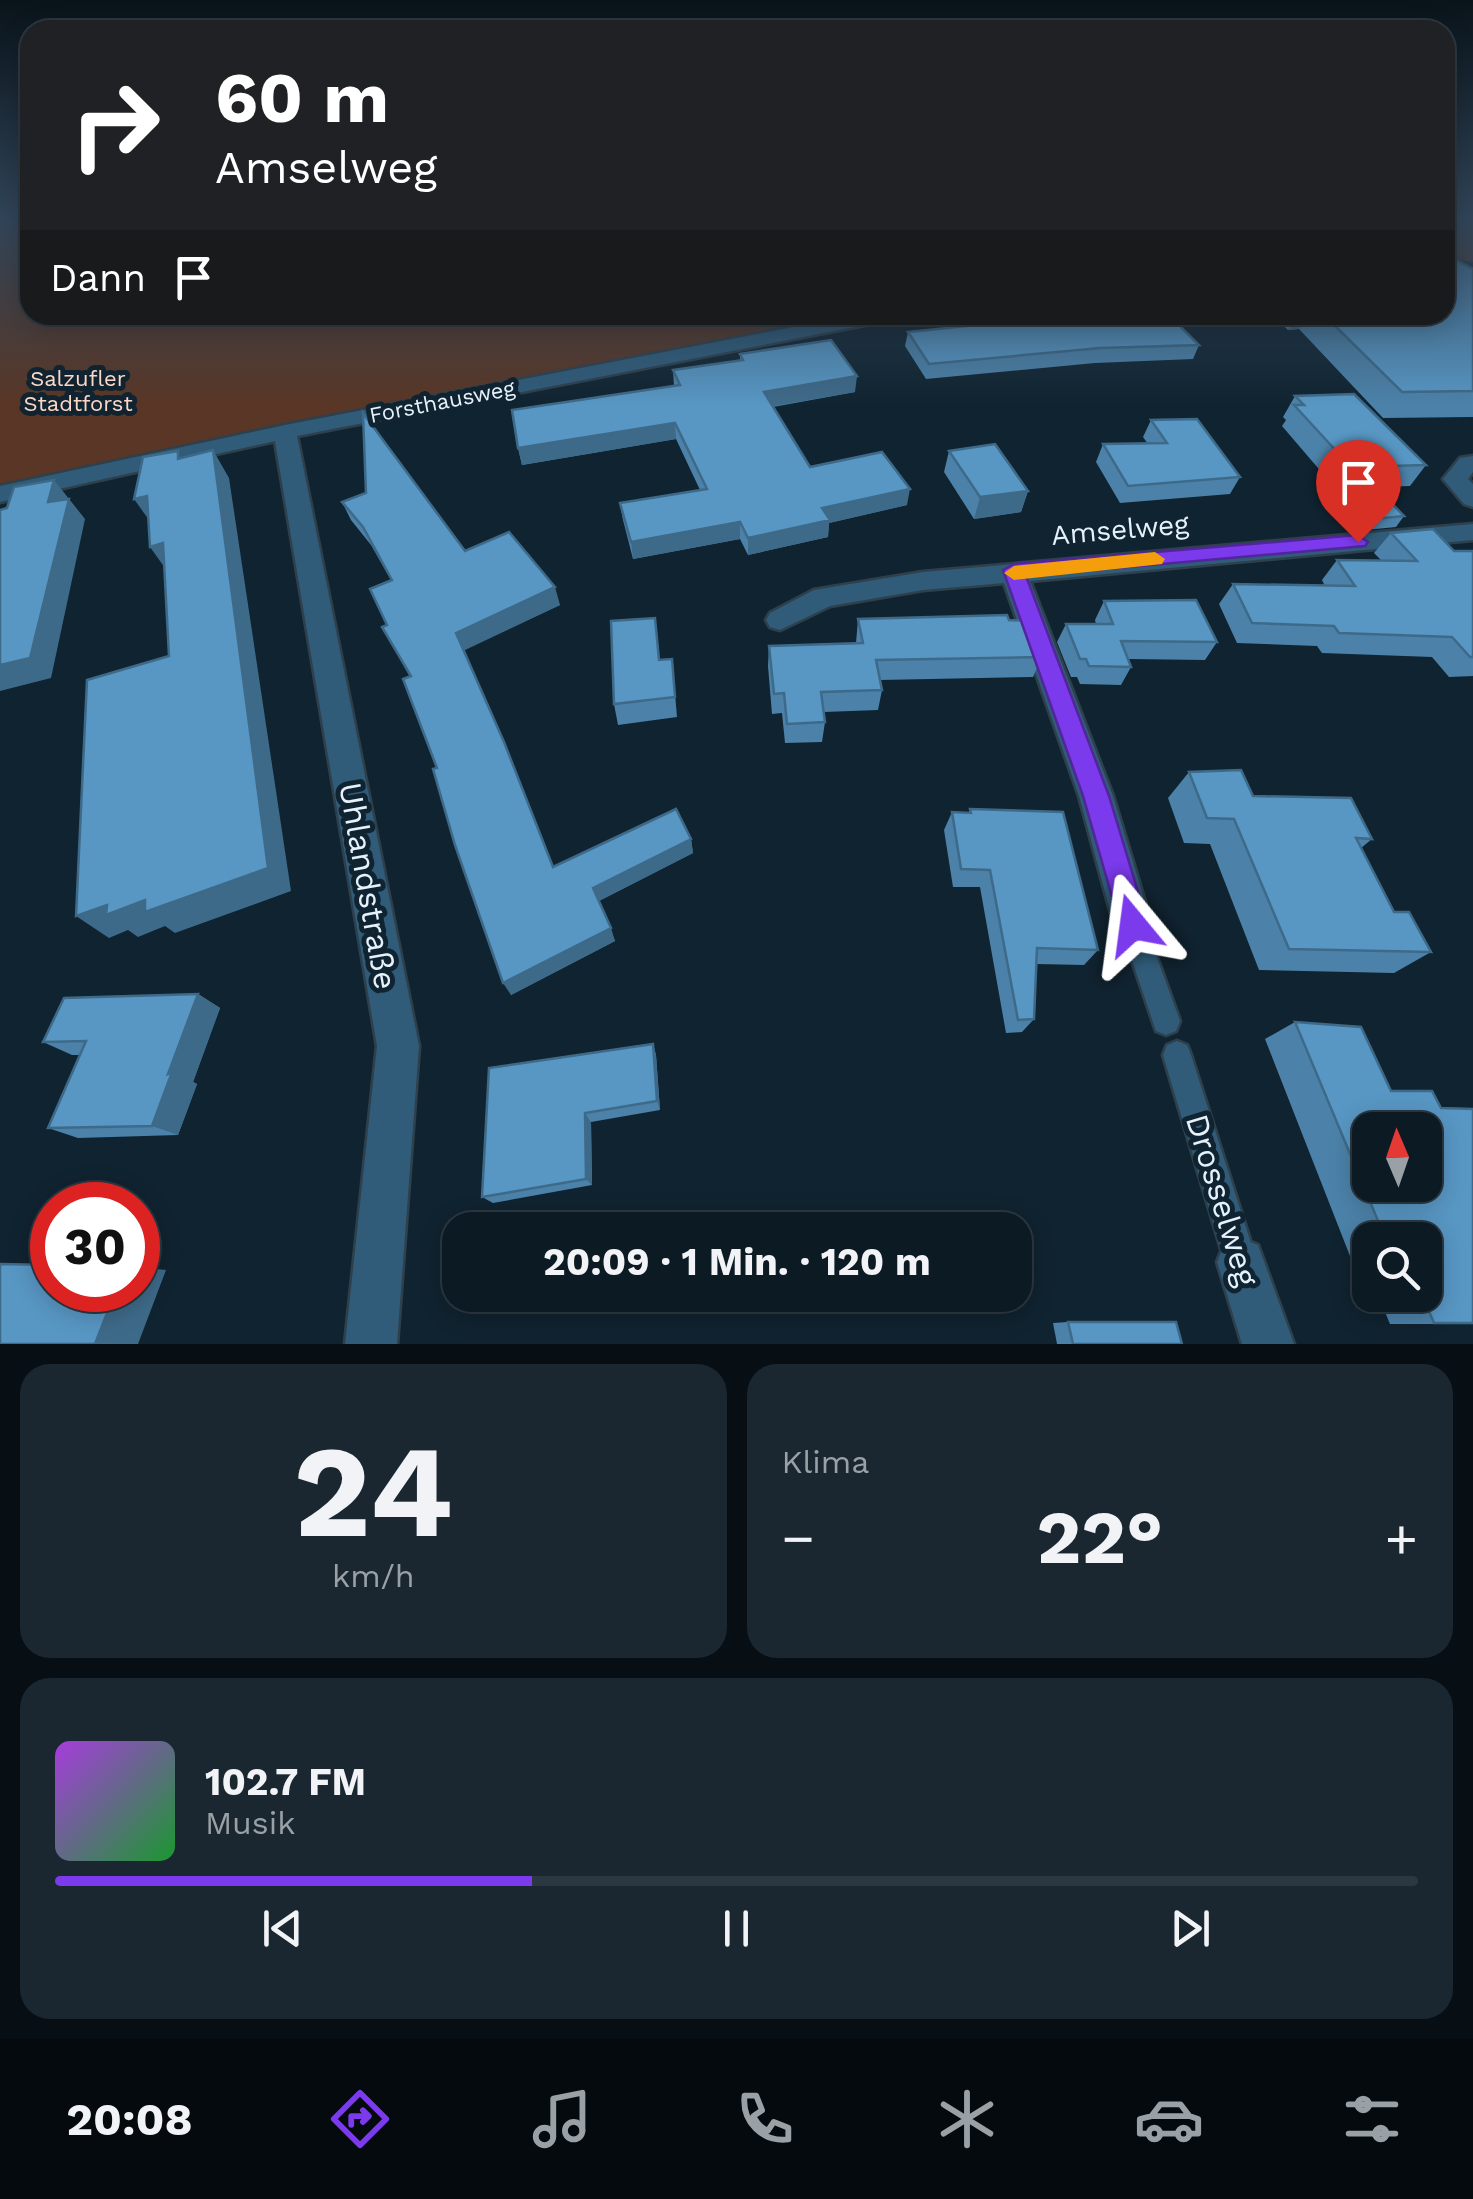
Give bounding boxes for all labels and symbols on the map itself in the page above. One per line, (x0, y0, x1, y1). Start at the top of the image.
park label: Salzufler Stadtforst (23, 366, 133, 416)
street label: Forsthausweg (367, 375, 517, 428)
pin (1316, 440, 1401, 543)
street label: Amselweg (1050, 507, 1190, 552)
street label: Uhlandstraße (331, 780, 405, 992)
position arrow (1081, 873, 1185, 977)
street label: Drosselweg (1178, 1109, 1266, 1292)
north arrow (1352, 1112, 1442, 1202)
speed limit sign: 30 (30, 1182, 160, 1312)

